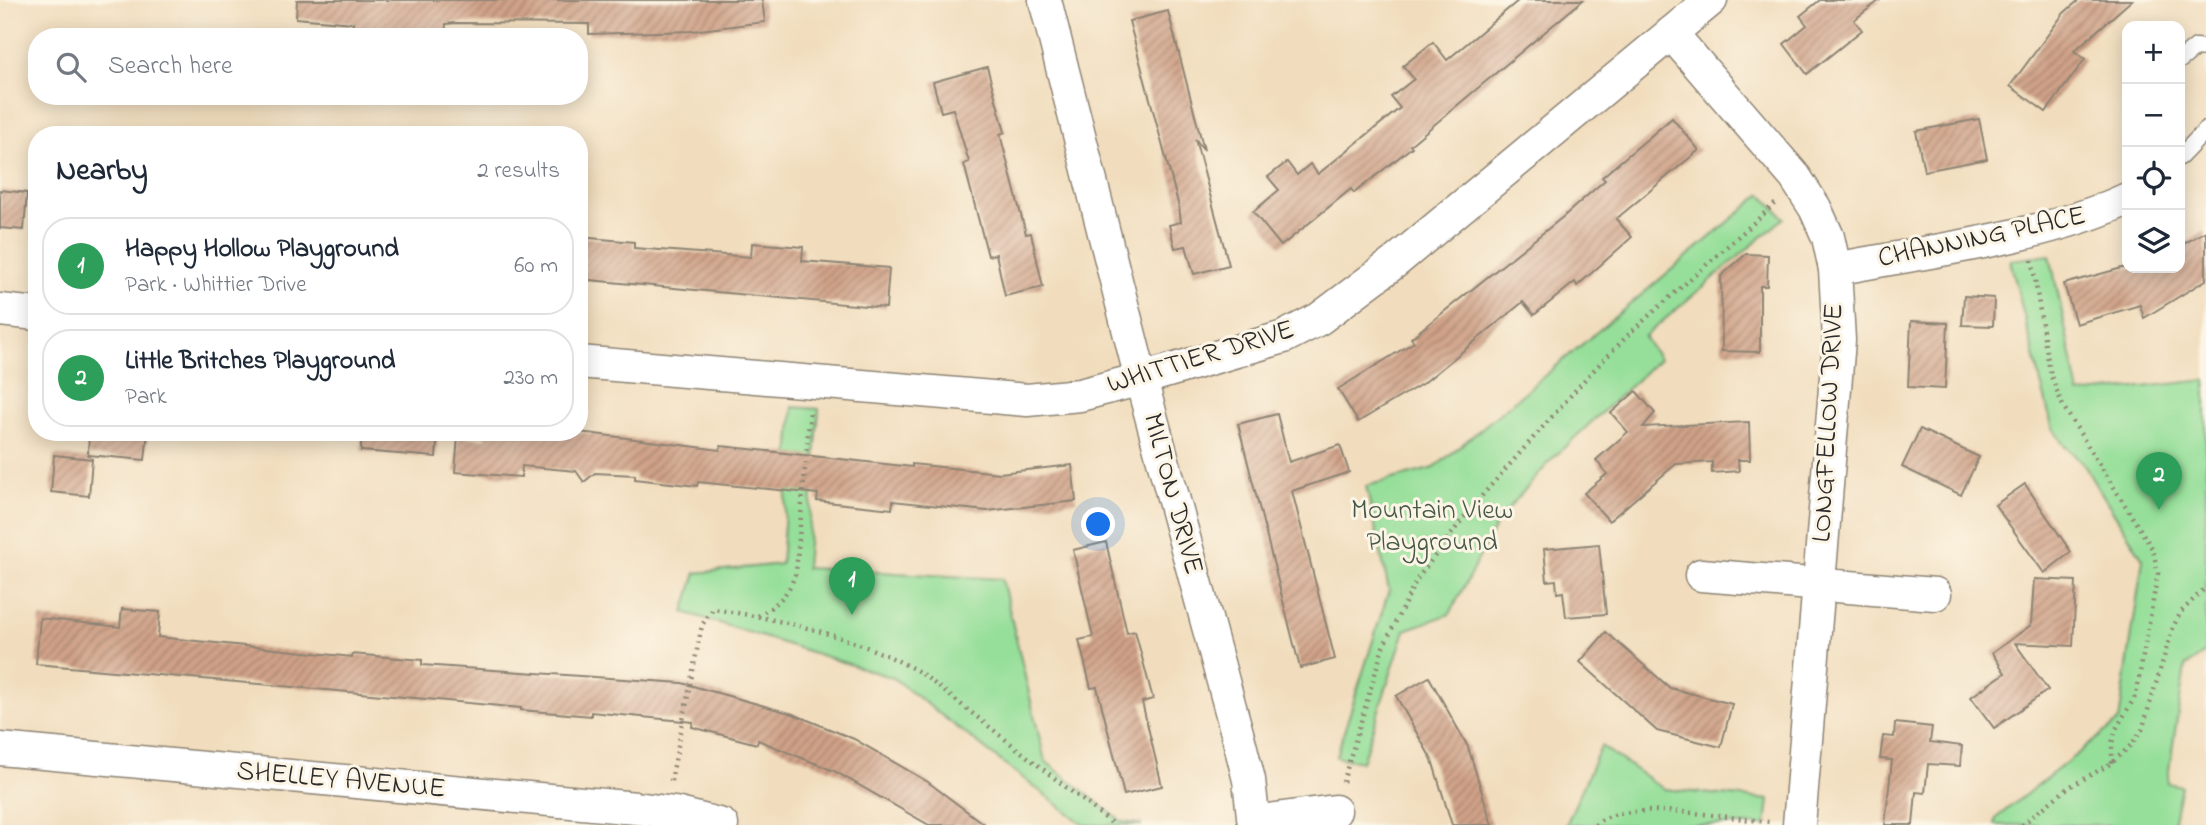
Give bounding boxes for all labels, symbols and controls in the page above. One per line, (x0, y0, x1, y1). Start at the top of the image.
map controls (2122, 21, 2185, 273)
button: + (2122, 21, 2185, 84)
search box (28, 28, 588, 105)
icon: search (52, 48, 90, 86)
text: Search here (108, 48, 233, 86)
button: − (2122, 84, 2185, 147)
button: locate (2122, 147, 2185, 210)
text: Nearby (56, 150, 148, 194)
text: 2 results (477, 155, 560, 188)
street label: CHANNING PLACE (1874, 196, 2090, 280)
button: layers (2122, 210, 2185, 273)
text: Happy Hollow Playground (125, 231, 399, 269)
text: 1 (77, 250, 85, 283)
text: 60 m (514, 250, 558, 283)
text: Park · Whittier Drive (125, 269, 307, 302)
street label: LONGFELLOW DRIVE (1802, 302, 1856, 544)
street label: WHITTIER DRIVE (1102, 310, 1300, 406)
text: Little Britches Playground (125, 343, 395, 381)
text: 2 (75, 362, 87, 395)
text: 230 m (504, 362, 558, 395)
text: Park (125, 381, 167, 414)
street label: MILTON DRIVE (1131, 409, 1213, 579)
pin: 2 (2136, 452, 2182, 510)
park label: Mountain View Playground (1351, 491, 1513, 564)
your location (1081, 507, 1115, 541)
pin: 1 (829, 557, 875, 615)
street label: SHELLEY AVENUE (235, 751, 447, 811)

